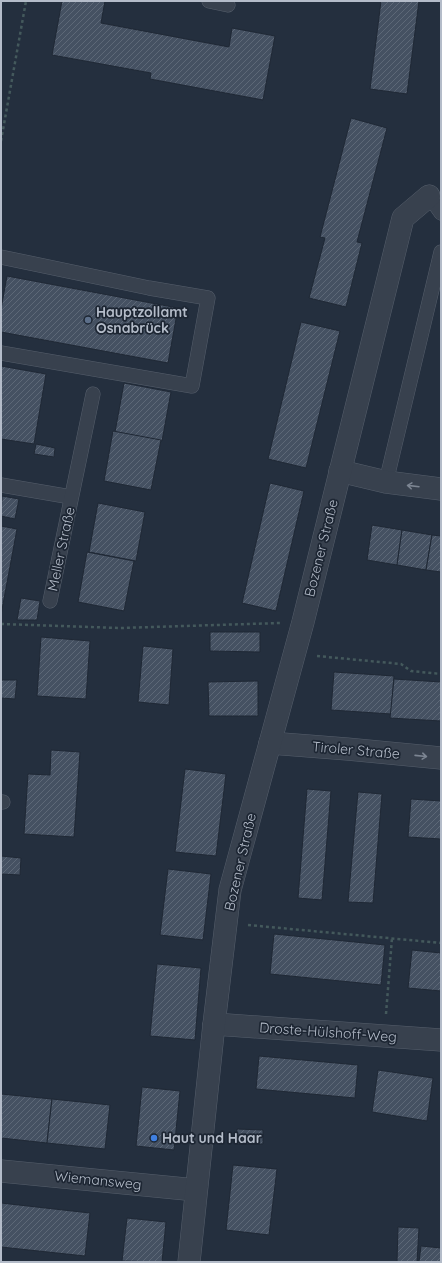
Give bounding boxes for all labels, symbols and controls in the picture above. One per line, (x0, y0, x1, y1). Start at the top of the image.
place label: Hauptzollamt Osnabrück (96, 303, 188, 337)
marker: Hauptzollamt Osnabrück (83, 315, 93, 325)
one-way arrow (407, 482, 420, 489)
street label: Bozener Straße (300, 497, 342, 599)
street label: Meller Straße (43, 505, 79, 593)
street label: Tiroler Straße (311, 737, 401, 763)
one-way arrow (414, 752, 427, 760)
street label: Bozener Straße (220, 811, 260, 913)
street label: Droste-Hülshoff-Weg (259, 1018, 397, 1046)
place label: Haut und Haar (162, 1129, 262, 1147)
marker: Haut und Haar (149, 1133, 159, 1143)
street label: Wiemansweg (54, 1166, 142, 1194)

